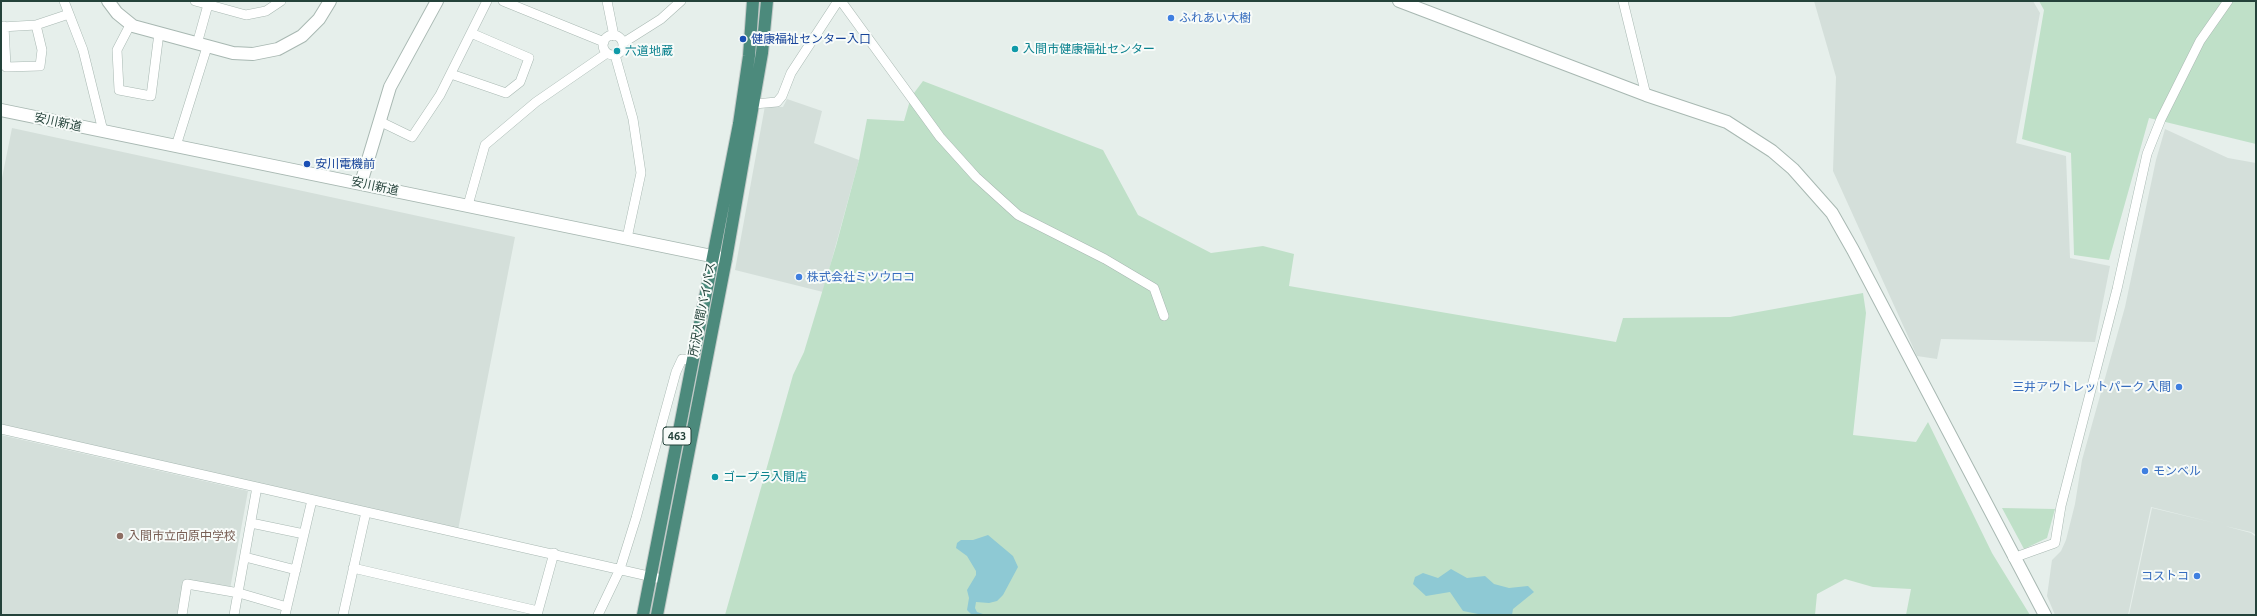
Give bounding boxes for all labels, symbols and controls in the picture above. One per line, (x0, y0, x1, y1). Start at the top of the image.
place label: ふれあい大樹 (1179, 11, 1251, 25)
marker: ふれあい大樹 (1166, 13, 1176, 23)
place label: 健康福祉センター入口 (751, 32, 871, 46)
marker: 健康福祉センター入口 (738, 34, 748, 44)
place label: 入間市健康福祉センター (1023, 42, 1155, 56)
place label: 六道地蔵 (625, 44, 673, 58)
marker: 入間市健康福祉センター (1010, 44, 1020, 54)
marker: 六道地蔵 (612, 46, 622, 56)
street label: 安川新道 (33, 110, 83, 134)
place label: 安川電機前 (315, 157, 375, 171)
marker: 安川電機前 (302, 159, 312, 169)
street label: 安川新道 (350, 174, 400, 198)
street label: 所沢入間バイパス (686, 261, 718, 357)
place label: 株式会社ミツウロコ (807, 270, 915, 284)
marker: 株式会社ミツウロコ (794, 272, 804, 282)
place label: 三井アウトレットパーク 入間 (2012, 380, 2171, 394)
marker: 三井アウトレットパーク 入間 (2174, 382, 2184, 392)
road number: 463 (663, 427, 691, 445)
place label: モンベル (2153, 464, 2201, 478)
marker: モンベル (2140, 466, 2150, 476)
place label: ゴープラ入間店 (723, 470, 807, 484)
marker: ゴープラ入間店 (710, 472, 720, 482)
place label: 入間市立向原中学校 (128, 529, 236, 543)
marker: 入間市立向原中学校 (115, 531, 125, 541)
place label: コストコ (2141, 569, 2189, 583)
marker: コストコ (2192, 571, 2202, 581)

